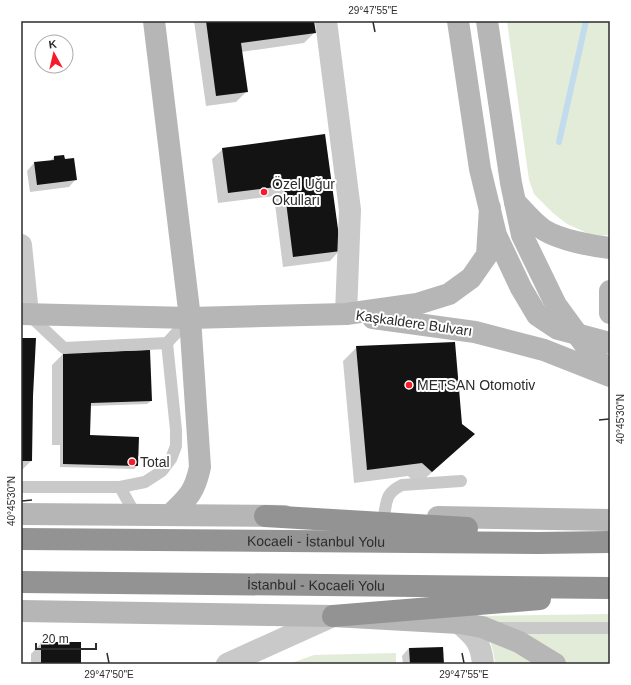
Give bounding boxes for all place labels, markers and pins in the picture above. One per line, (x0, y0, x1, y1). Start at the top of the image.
place label: Özel Uğur Okulları (272, 175, 335, 208)
marker: Özel Uğur Okulları (259, 187, 269, 197)
place label: METSAN Otomotiv (417, 377, 535, 393)
marker: METSAN Otomotiv (404, 380, 414, 390)
place label: Total (140, 454, 170, 470)
marker: Total (127, 457, 137, 467)

